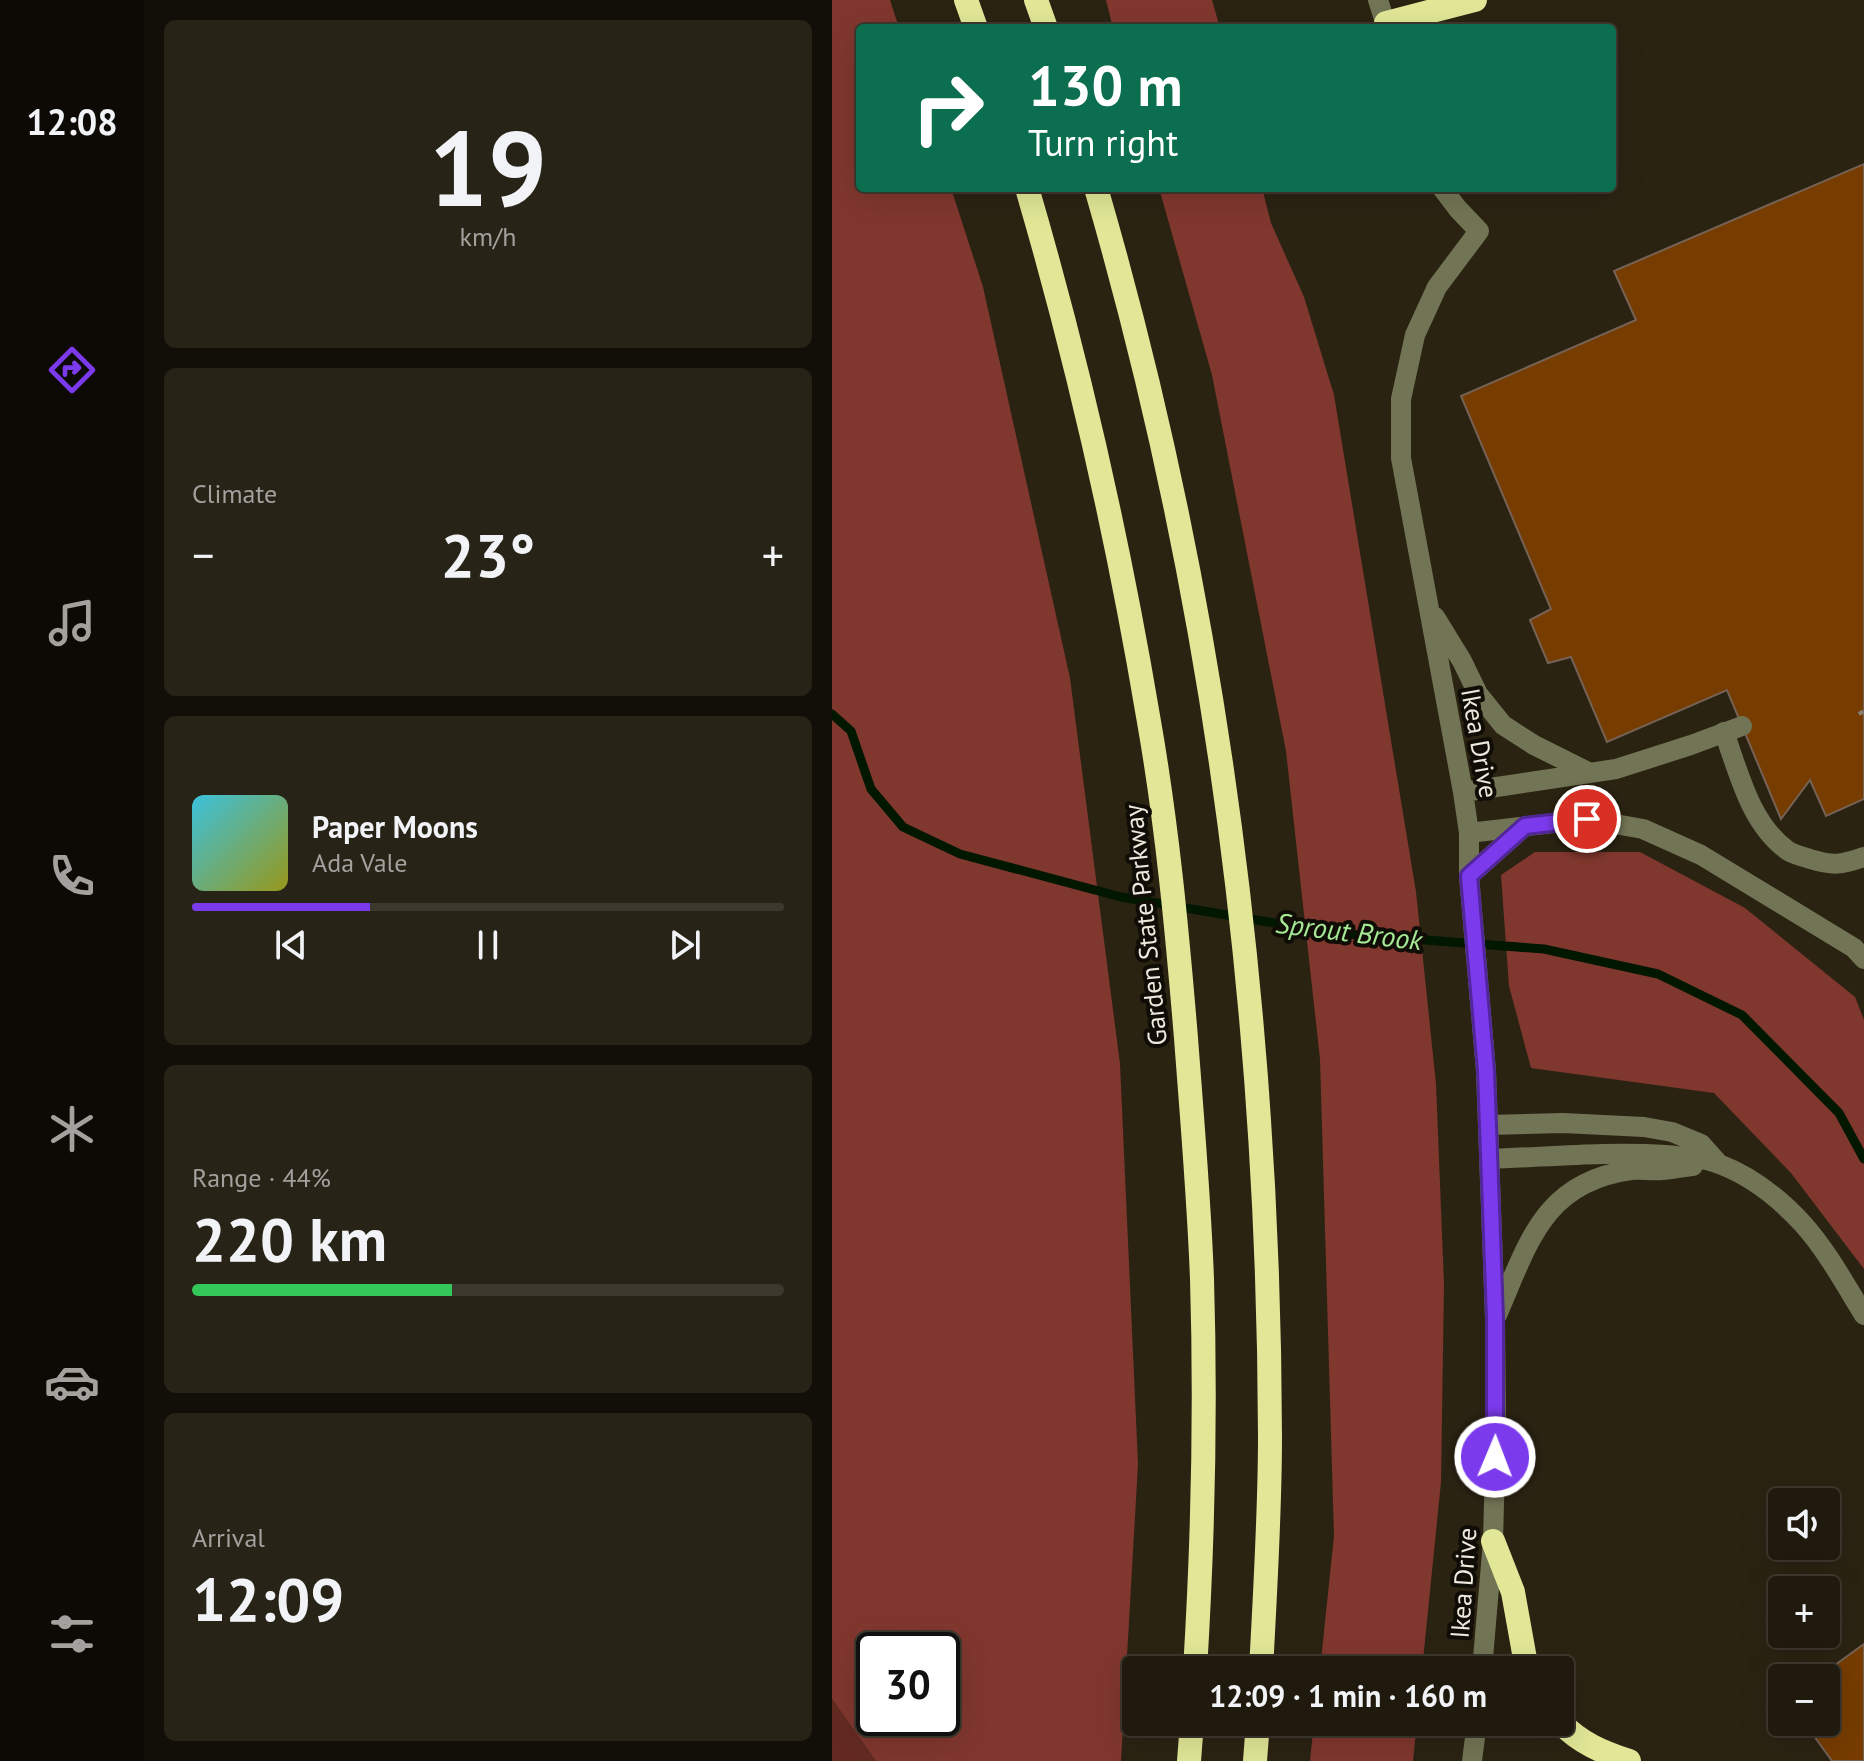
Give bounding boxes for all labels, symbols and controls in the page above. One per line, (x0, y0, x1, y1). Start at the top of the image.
text: 130 m (1028, 49, 1183, 121)
icon: right (896, 56, 1000, 160)
text: 12:08 (26, 98, 118, 145)
text: 19 (429, 100, 547, 235)
text: Turn right (1028, 119, 1178, 166)
text: km/h (460, 220, 517, 253)
icon: directions (44, 342, 100, 398)
text: Climate (192, 477, 277, 510)
text: 23° (441, 516, 535, 594)
text: − (192, 526, 214, 583)
text: + (762, 526, 784, 583)
icon: music (44, 595, 100, 651)
street label: Ikea Drive (1454, 685, 1506, 801)
pin (1553, 785, 1621, 853)
icon: arrive (1565, 797, 1609, 841)
street label: Garden State Parkway (1116, 803, 1174, 1047)
text: Paper Moons (312, 807, 478, 846)
text: Ada Vale (312, 846, 407, 879)
icon: phone (44, 848, 100, 904)
water label: Sprout Brook (1274, 904, 1426, 959)
icon: previous (269, 923, 313, 967)
icon: pause (466, 923, 510, 967)
icon: next (663, 923, 707, 967)
icon: climate (44, 1101, 100, 1157)
text: Range · 44% (192, 1161, 331, 1194)
text: 220 km (192, 1200, 387, 1278)
icon: car (44, 1354, 100, 1410)
position arrow (1453, 1415, 1537, 1499)
map controls (1768, 1488, 1840, 1736)
button: sound (1768, 1488, 1840, 1560)
text: Arrival (192, 1521, 265, 1554)
street label: Ikea Drive (1443, 1526, 1483, 1640)
text: 12:09 (192, 1560, 344, 1638)
button: + (1768, 1576, 1840, 1648)
icon: filters (44, 1606, 100, 1662)
speed limit sign: 30 (856, 1632, 960, 1736)
button: − (1768, 1664, 1840, 1736)
text: 12:09 · 1 min · 160 m (1209, 1676, 1487, 1715)

